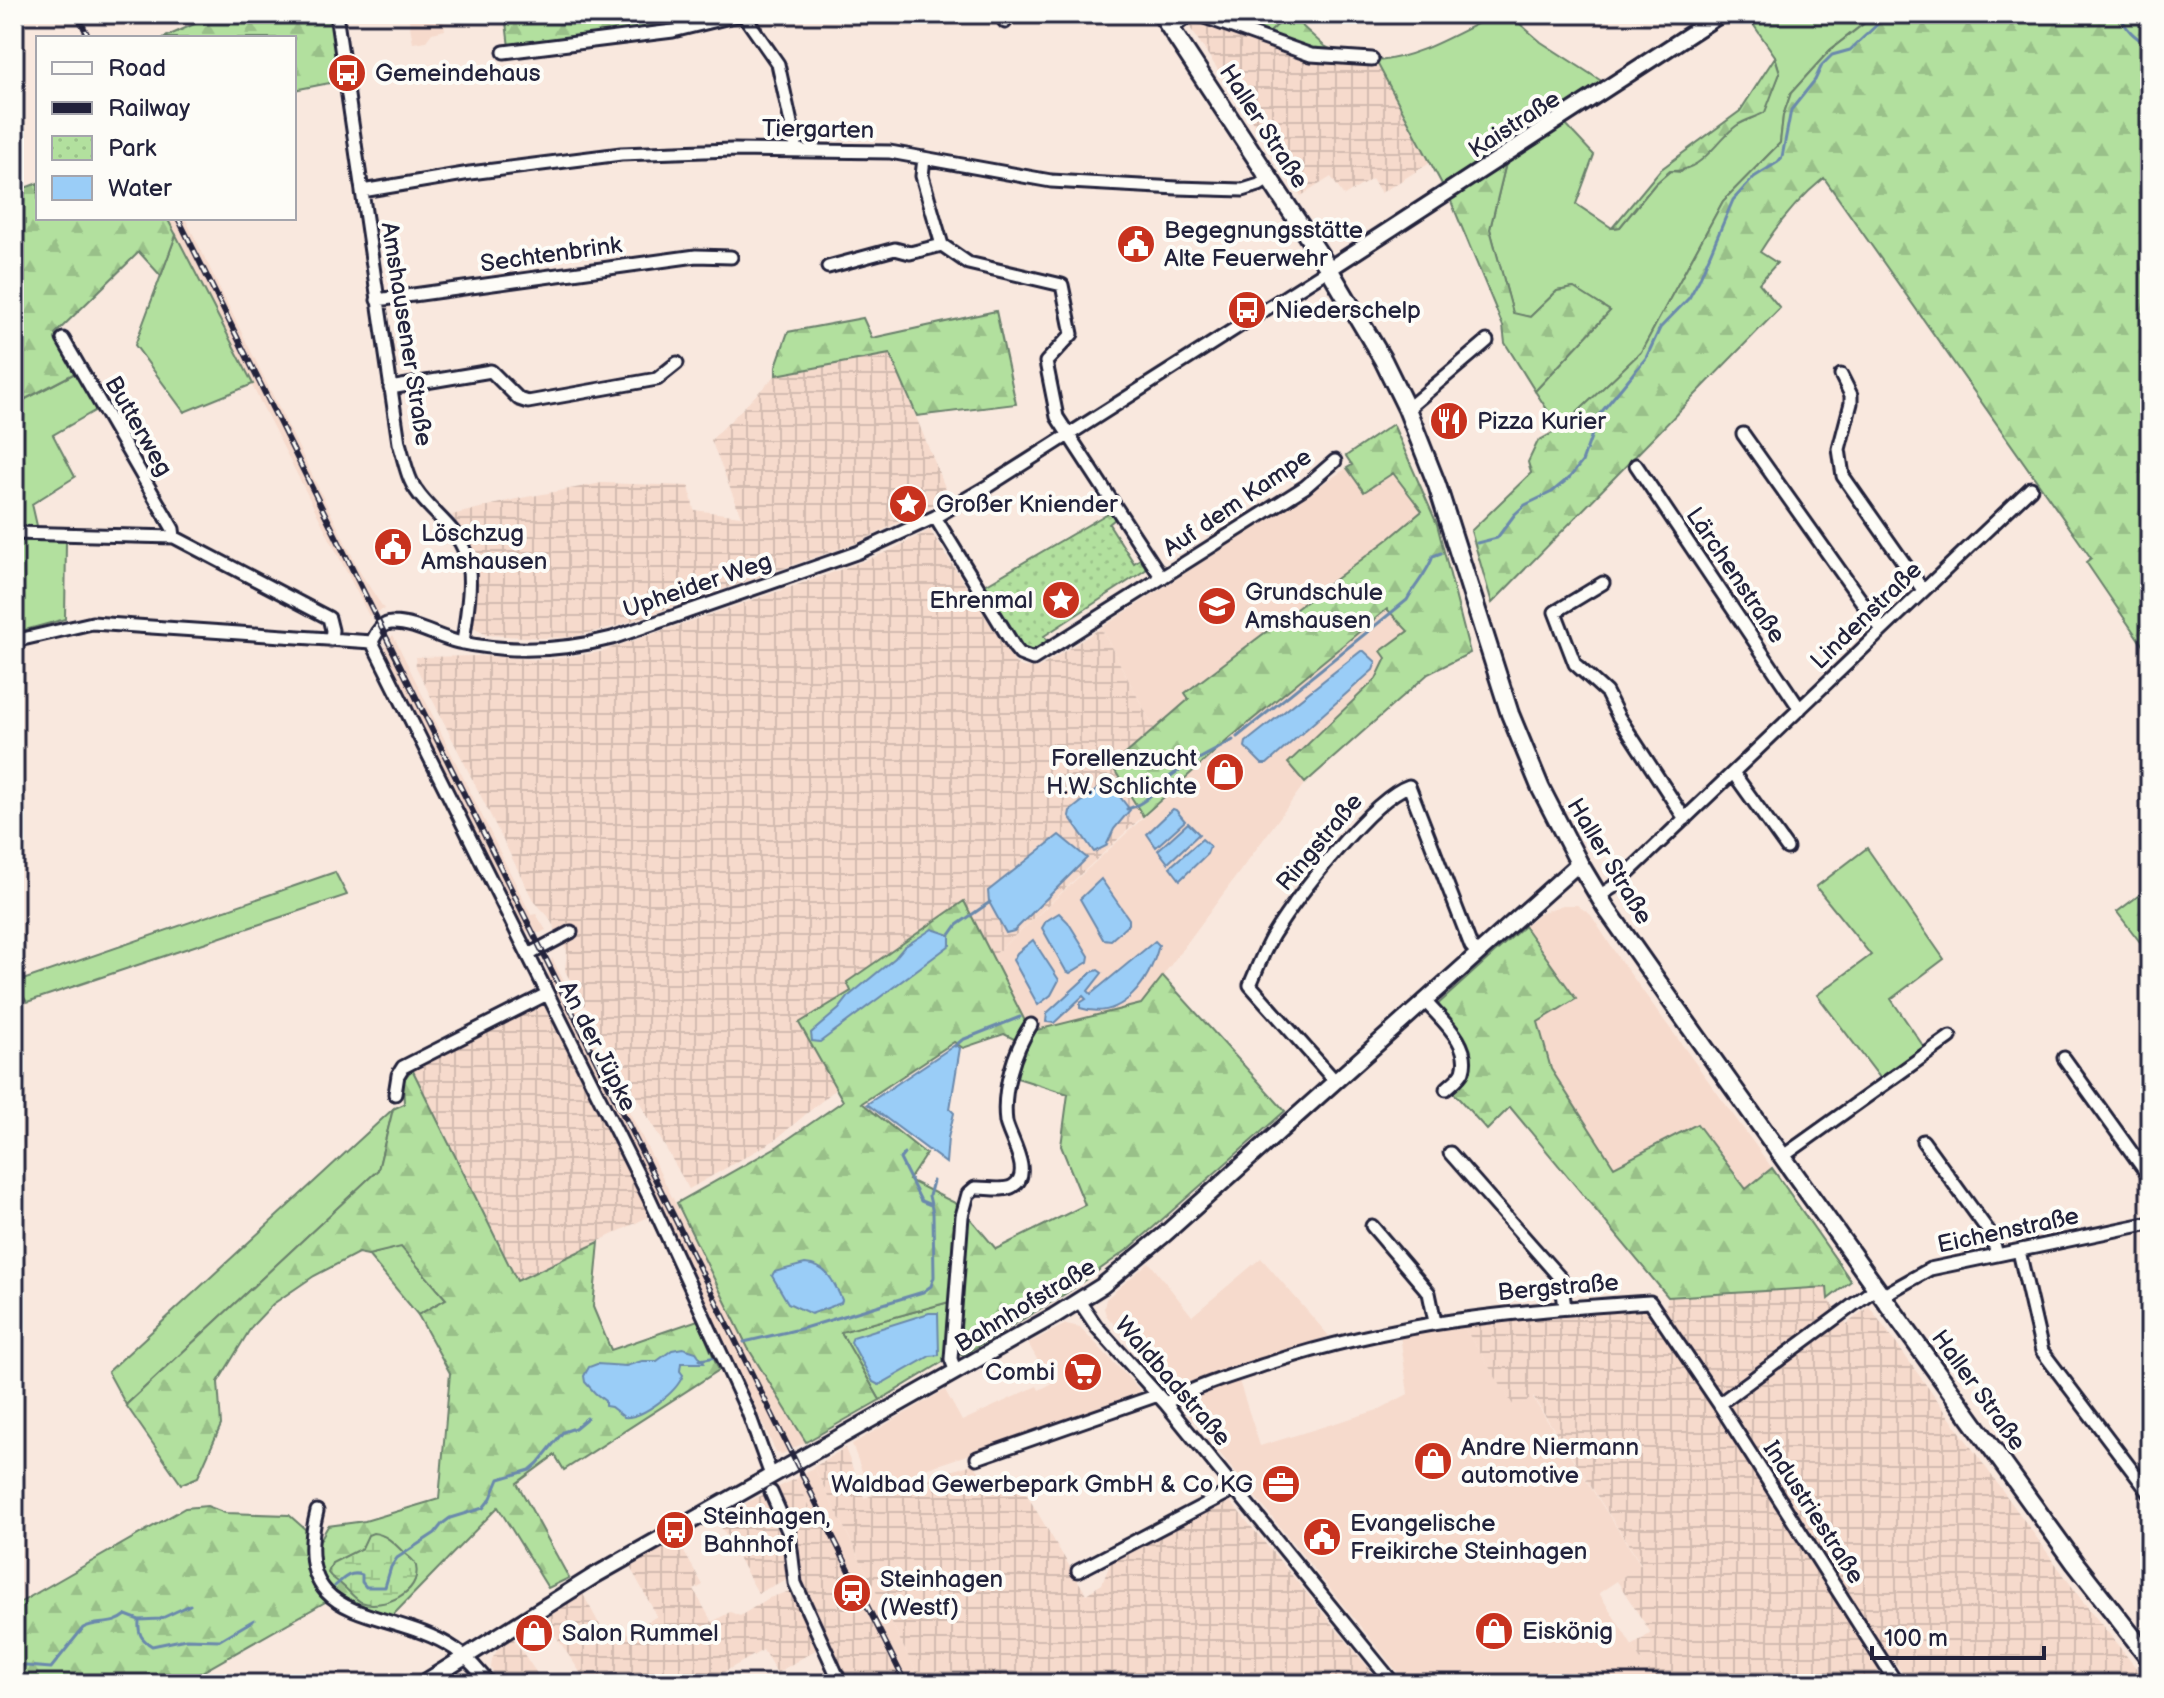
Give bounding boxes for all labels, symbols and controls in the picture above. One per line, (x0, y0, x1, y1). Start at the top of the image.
legend (36, 36, 296, 220)
bus stop icon: Gemeindehaus (326, 52, 368, 94)
text: Road (108, 54, 166, 83)
place label: Gemeindehaus (375, 59, 541, 88)
street label: Haller Straße (1213, 59, 1314, 194)
street label: Kaistraße (1463, 84, 1565, 165)
text: Railway (108, 94, 190, 123)
street label: Tiergarten (762, 114, 874, 145)
text: Park (108, 134, 156, 163)
text: Water (108, 174, 172, 203)
place label: Begegnungsstätte Alte Feuerwehr (1164, 216, 1363, 273)
street label: Amshausener Straße (374, 220, 439, 448)
public building icon: Begegnungsstätte Alte Feuerwehr (1115, 223, 1157, 265)
street label: Sechtenbrink (478, 230, 624, 279)
bus stop icon: Niederschelp (1226, 289, 1268, 331)
place label: Niederschelp (1275, 296, 1421, 325)
street label: Butterweg (98, 371, 179, 481)
restaurant icon: Pizza Kurier (1428, 400, 1470, 442)
place label: Pizza Kurier (1477, 407, 1606, 436)
street label: Auf dem Kampe (1158, 442, 1317, 563)
place icon: Großer Kniender (887, 483, 929, 525)
place label: Großer Kniender (936, 490, 1118, 519)
street label: Lärchenstraße (1680, 502, 1792, 649)
place label: Löschzug Amshausen (421, 519, 547, 576)
public building icon: Löschzug Amshausen (372, 526, 414, 568)
street label: Upheider Weg (619, 546, 775, 624)
street label: Lindenstraße (1805, 555, 1928, 676)
place label: Grundschule Amshausen (1245, 578, 1383, 635)
place icon: Ehrenmal (1040, 579, 1082, 621)
school or university icon: Grundschule Amshausen (1196, 585, 1238, 627)
place label: Ehrenmal (929, 586, 1033, 615)
place label: Forellenzucht H.W. Schlichte (1046, 744, 1198, 801)
shop icon: Forellenzucht H.W. Schlichte (1204, 751, 1246, 793)
street label: Ringstraße (1270, 788, 1369, 897)
street label: Haller Straße (1561, 793, 1659, 930)
street label: An der Jüpke (552, 976, 643, 1116)
street label: Eichenstraße (1935, 1201, 2081, 1260)
street label: Bahnhofstraße (950, 1252, 1101, 1359)
street label: Bergstraße (1496, 1268, 1620, 1307)
street label: Waldbadstraße (1108, 1310, 1237, 1452)
street label: Haller Straße (1925, 1324, 2032, 1456)
supermarket icon: Combi (1062, 1351, 1104, 1393)
place label: Combi (985, 1358, 1055, 1387)
place label: Andre Niermann automotive (1461, 1433, 1639, 1490)
street label: Industriestraße (1757, 1435, 1871, 1589)
shop icon: Andre Niermann automotive (1412, 1440, 1454, 1482)
office icon: Waldbad Gewerbepark GmbH & Co KG (1260, 1463, 1302, 1505)
place label: Waldbad Gewerbepark GmbH & Co KG (831, 1470, 1253, 1499)
place label: Steinhagen, Bahnhof (703, 1502, 830, 1559)
bus stop icon: Steinhagen, Bahnhof (654, 1509, 696, 1551)
place label: Evangelische Freikirche Steinhagen (1350, 1509, 1587, 1566)
public building icon: Evangelische Freikirche Steinhagen (1301, 1516, 1343, 1558)
place label: Steinhagen (Westf) (880, 1565, 1003, 1622)
station icon: Steinhagen (Westf) (831, 1572, 873, 1614)
shop icon: Eiskönig (1473, 1610, 1515, 1652)
scale bar (1872, 1610, 2044, 1660)
shop icon: Salon Rummel (513, 1612, 555, 1654)
place label: Eiskönig (1522, 1617, 1613, 1646)
place label: Salon Rummel (562, 1619, 719, 1648)
text: 100 m (1884, 1624, 1948, 1653)

